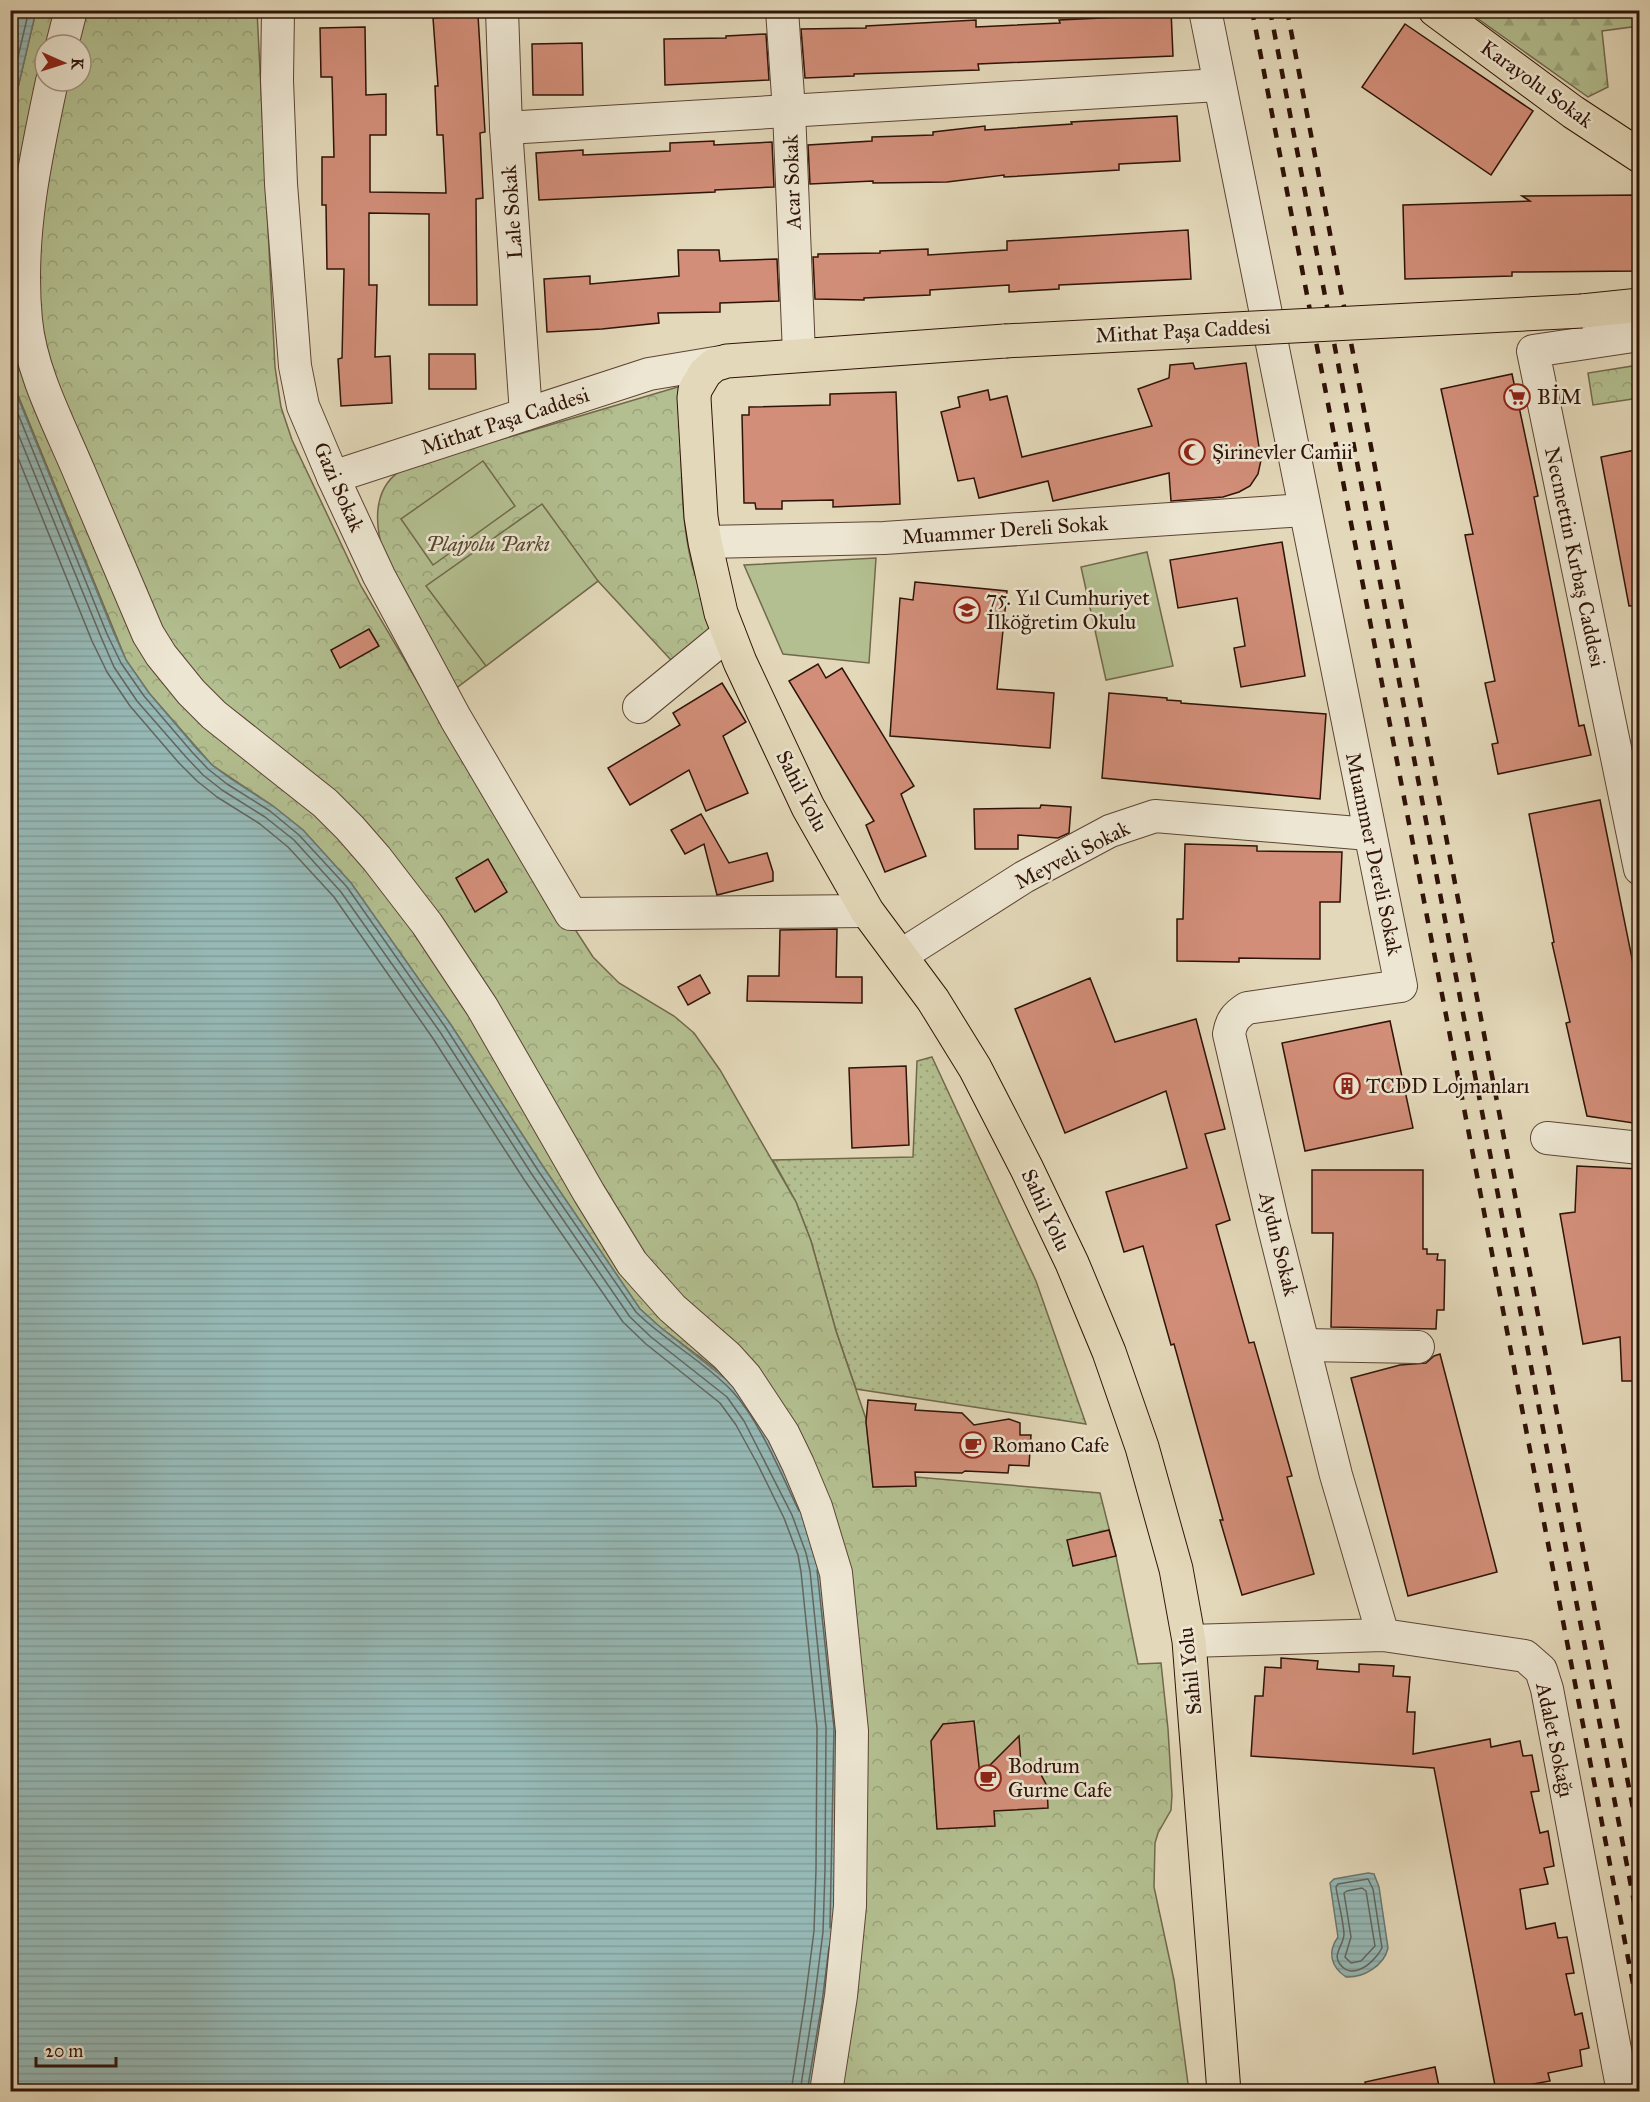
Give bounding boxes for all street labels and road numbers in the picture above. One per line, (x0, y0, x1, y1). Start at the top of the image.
street label: Karayolu Sokak (1476, 34, 1599, 134)
street label: Acar Sokak (777, 134, 807, 231)
street label: Lale Sokak (496, 164, 528, 260)
street label: Mithat Paşa Caddesi (1095, 313, 1271, 349)
street label: Mithat Paşa Caddesi (418, 381, 593, 460)
street label: Gazi Sokak (308, 438, 370, 536)
street label: Necmettin Kırbaş Caddesi (1539, 445, 1611, 670)
street label: Muammer Dereli Sokak (901, 510, 1109, 550)
street label: Sahil Yolu (770, 746, 834, 836)
street label: Muammer Dereli Sokak (1340, 750, 1408, 958)
street label: Meyveli Sokak (1010, 815, 1134, 895)
street label: Sahil Yolu (1016, 1165, 1076, 1255)
street label: Aydın Sokak (1253, 1188, 1305, 1299)
street label: Sahil Yolu (1172, 1626, 1208, 1716)
street label: Adalet Sokağı (1530, 1679, 1580, 1800)

